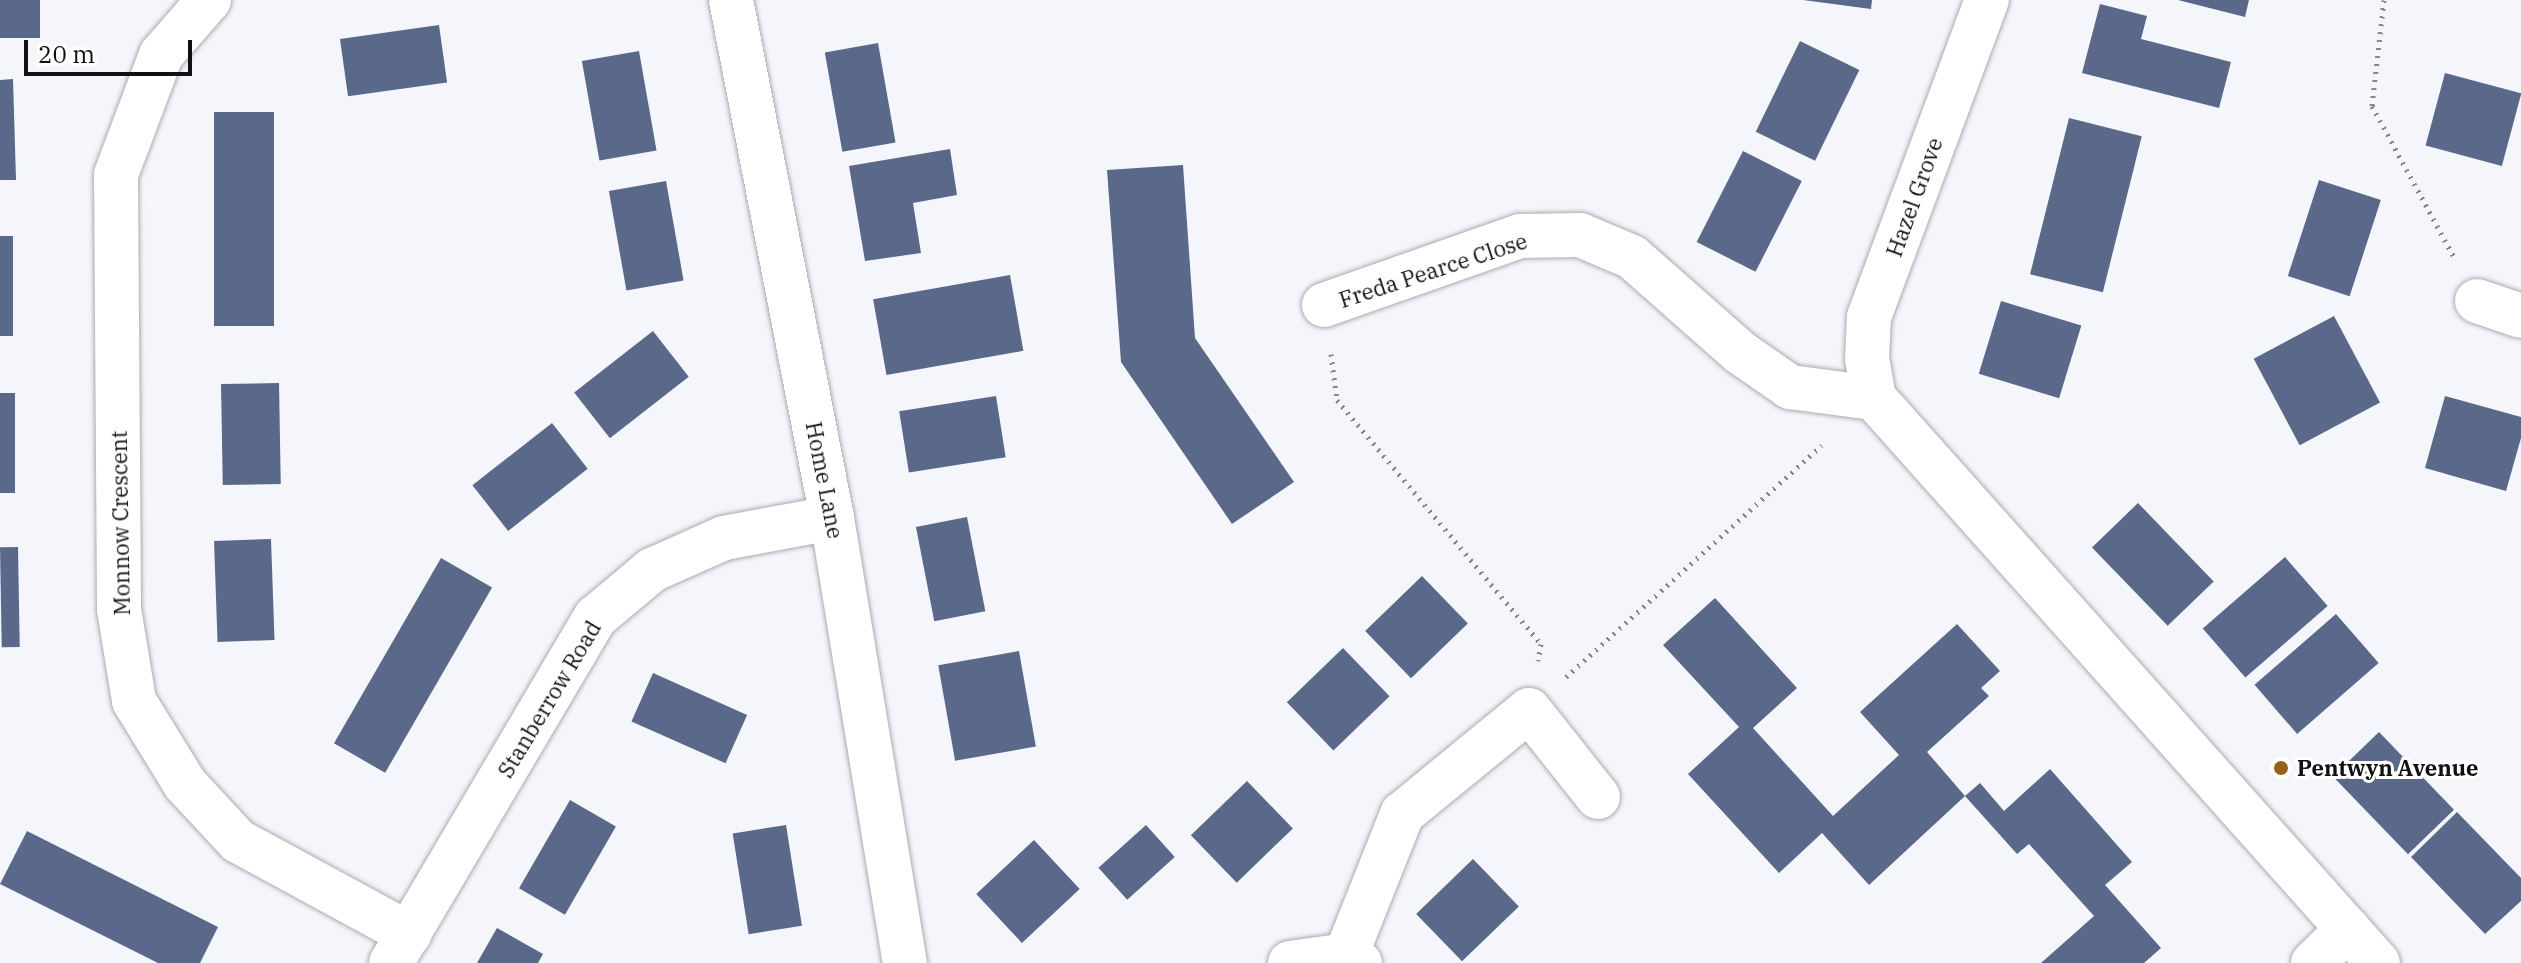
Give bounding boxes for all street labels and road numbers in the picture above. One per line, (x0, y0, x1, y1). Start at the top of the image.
street label: Hazel Grove (1880, 134, 1948, 260)
street label: Freda Pearce Close (1336, 227, 1530, 313)
street label: Home Lane (801, 419, 849, 541)
street label: Monnow Crescent (105, 430, 135, 616)
street label: Stanberrow Road (492, 616, 606, 782)

